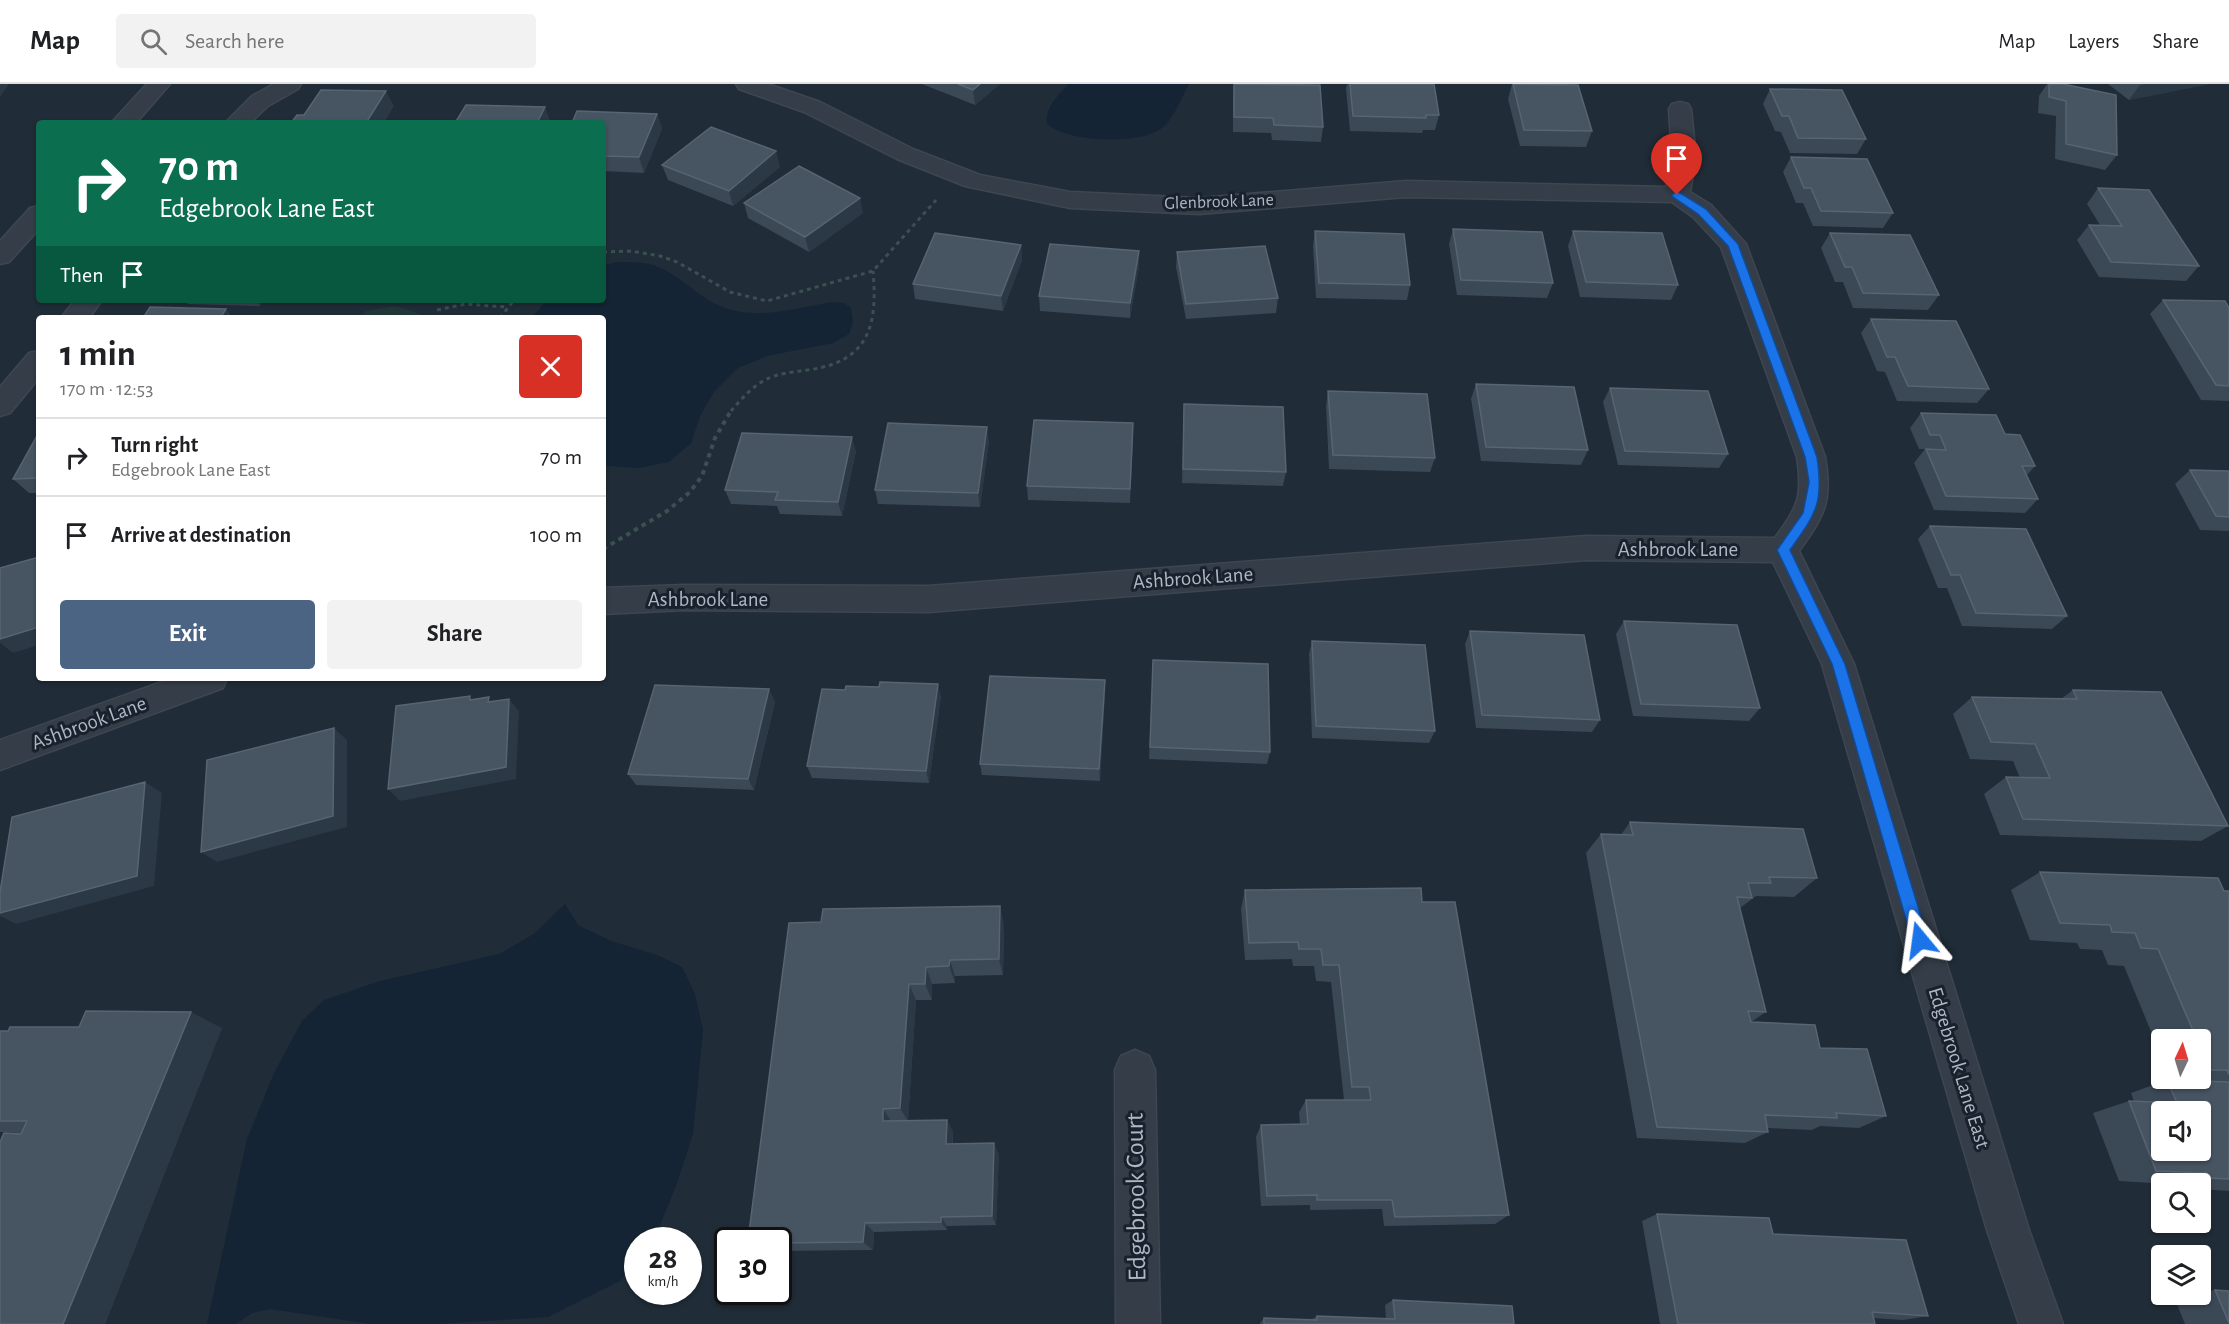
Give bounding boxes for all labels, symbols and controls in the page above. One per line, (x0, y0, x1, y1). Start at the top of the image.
search box (116, 14, 536, 68)
icon: search (137, 25, 170, 58)
text: Map (30, 27, 80, 55)
text: Search here (185, 30, 284, 52)
text: Map (1999, 31, 2035, 52)
text: Layers (2068, 31, 2119, 52)
text: Share (2152, 31, 2199, 52)
pin (1651, 133, 1702, 195)
icon: arrive (1660, 142, 1693, 175)
icon: right (60, 144, 138, 222)
text: 70 m (159, 146, 239, 188)
street label: Glenbrook Lane (1164, 191, 1274, 213)
text: Edgebrook Lane East (159, 195, 374, 222)
icon: arrive (116, 258, 149, 291)
text: Then (60, 264, 104, 286)
button: close (519, 335, 582, 398)
text: 1 min (60, 336, 136, 372)
text: 170 m · 12:53 (60, 379, 153, 399)
text: Turn right (111, 434, 198, 456)
icon: right (60, 441, 93, 474)
text: 70 m (540, 446, 582, 468)
text: Edgebrook Lane East (111, 460, 270, 480)
icon: arrive (60, 519, 93, 552)
text: Arrive at destination (111, 524, 291, 546)
text: 100 m (530, 524, 582, 546)
street label: Ashbrook Lane (1618, 539, 1738, 560)
street label: Ashbrook Lane (1132, 563, 1254, 593)
street label: Ashbrook Lane (648, 589, 768, 610)
button: Exit (60, 600, 315, 669)
button: Share (327, 600, 582, 669)
street label: Ashbrook Lane (29, 693, 149, 753)
position arrow (1888, 908, 1952, 972)
street label: Edgebrook Lane East (1924, 985, 1994, 1151)
north arrow (2151, 1029, 2211, 1089)
map controls (2151, 1029, 2211, 1305)
button: sound (2151, 1101, 2211, 1161)
street label: Edgebrook Court (1122, 1112, 1150, 1282)
button: search (2151, 1173, 2211, 1233)
speed limit sign: 30 (714, 1227, 792, 1305)
text: 28 (649, 1244, 677, 1274)
button: layers (2151, 1245, 2211, 1305)
text: km/h (648, 1274, 678, 1289)

